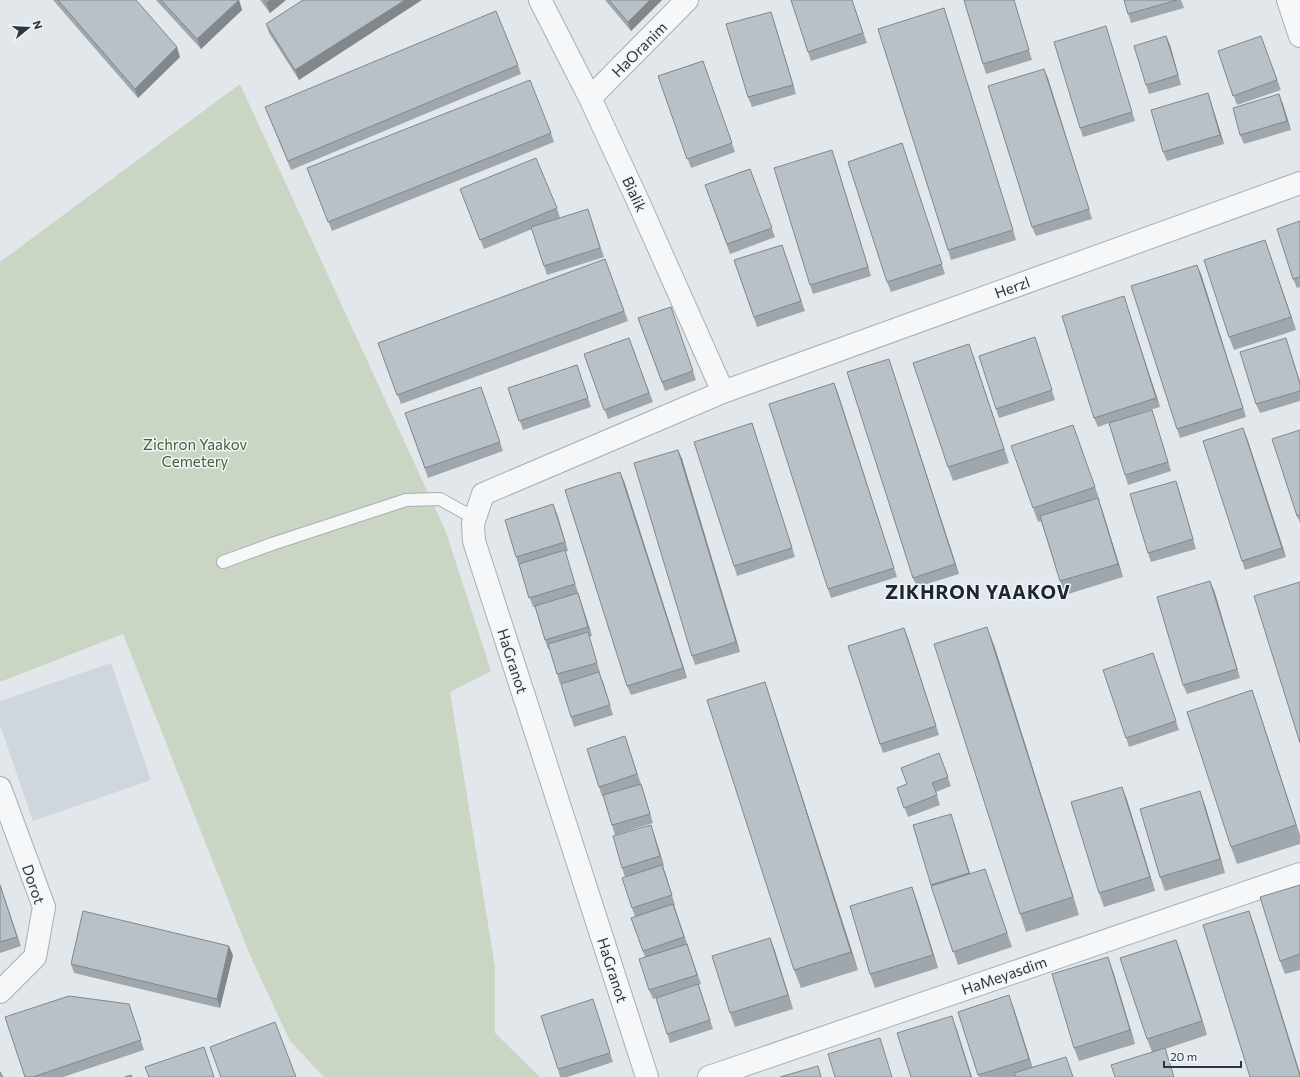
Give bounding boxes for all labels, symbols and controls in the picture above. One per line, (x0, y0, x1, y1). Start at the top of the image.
north arrow (8, 8, 48, 48)
street label: HaOranim (608, 18, 670, 80)
text: N (31, 19, 45, 31)
street label: Bialik (619, 173, 651, 215)
street label: Herzl (992, 272, 1032, 302)
park label: Zichron Yaakov Cemetery (143, 435, 247, 470)
district label: ZIKHRON YAAKOV (885, 580, 1071, 603)
street label: HaGranot (494, 626, 532, 696)
street label: Dorot (19, 862, 49, 906)
street label: HaGranot (594, 935, 632, 1005)
street label: HaMeyasdim (959, 952, 1049, 998)
scale bar (1164, 1043, 1241, 1069)
text: 20 m (1170, 1049, 1197, 1063)

